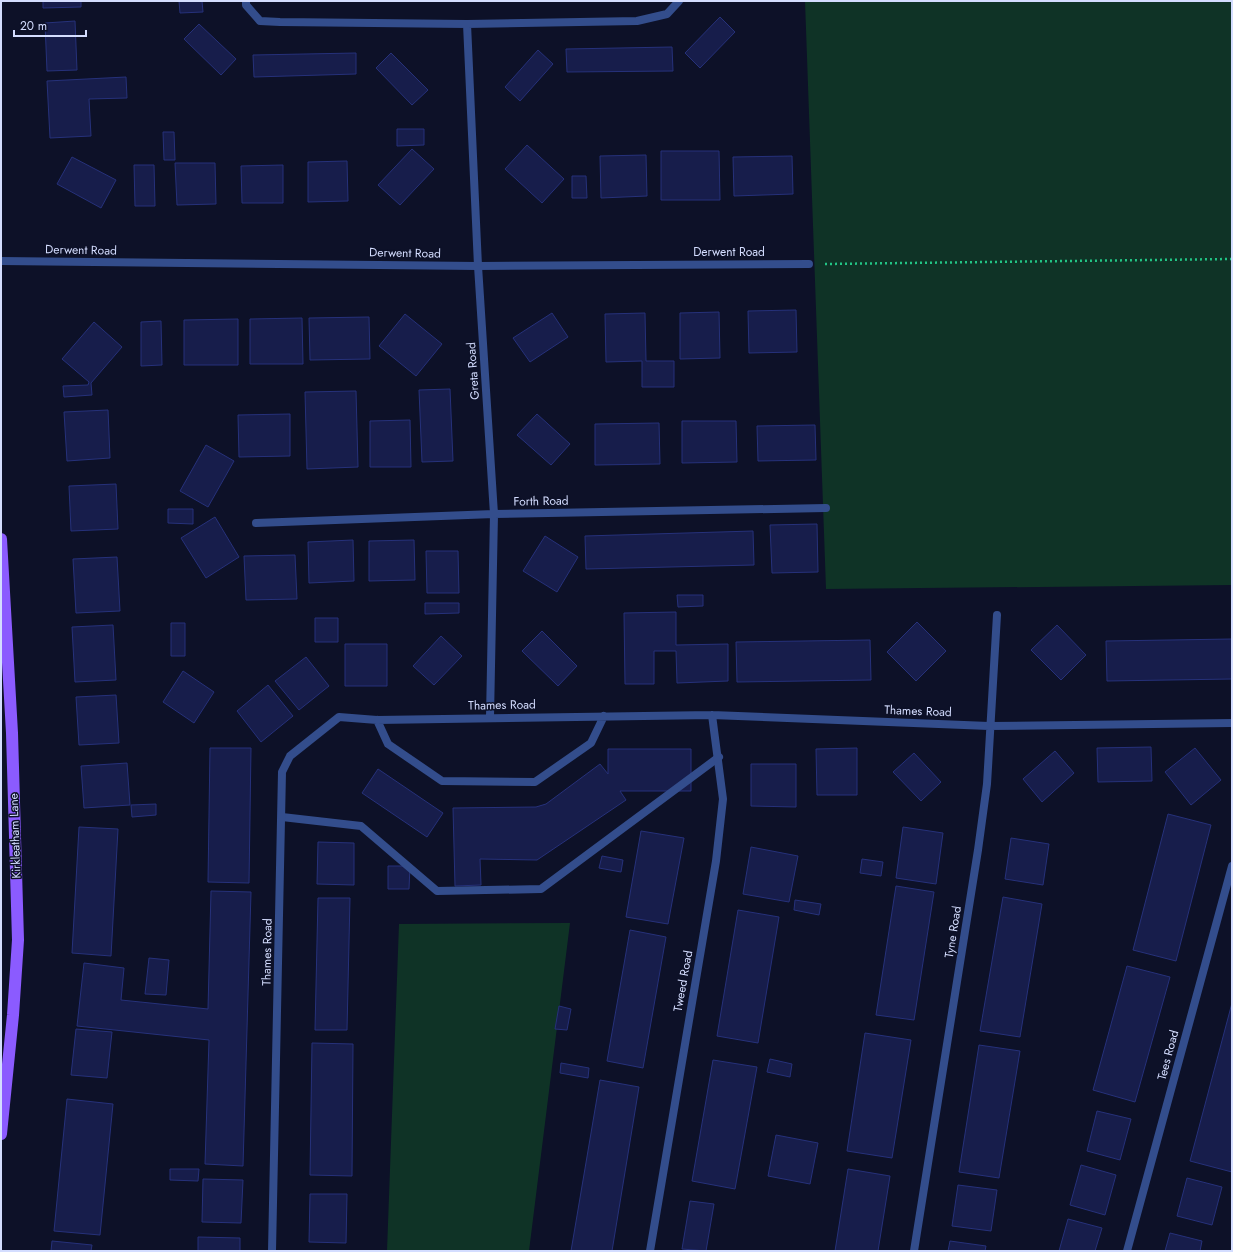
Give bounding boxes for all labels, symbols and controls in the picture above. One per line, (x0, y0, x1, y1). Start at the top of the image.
scale bar (14, 12, 86, 38)
text: 20 m (20, 17, 47, 35)
street label: Derwent Road (45, 240, 117, 260)
street label: Derwent Road (369, 243, 441, 263)
street label: Derwent Road (693, 243, 765, 261)
street label: Greta Road (462, 342, 484, 400)
street label: Forth Road (513, 492, 569, 510)
street label: Thames Road (468, 695, 536, 715)
street label: Thames Road (884, 701, 952, 721)
street label: Kirkleatham Lane (5, 793, 25, 879)
street label: Tyne Road (940, 905, 966, 959)
street label: Thames Road (257, 918, 277, 986)
street label: Tweed Road (669, 949, 697, 1013)
street label: Tees Road (1153, 1028, 1183, 1082)

